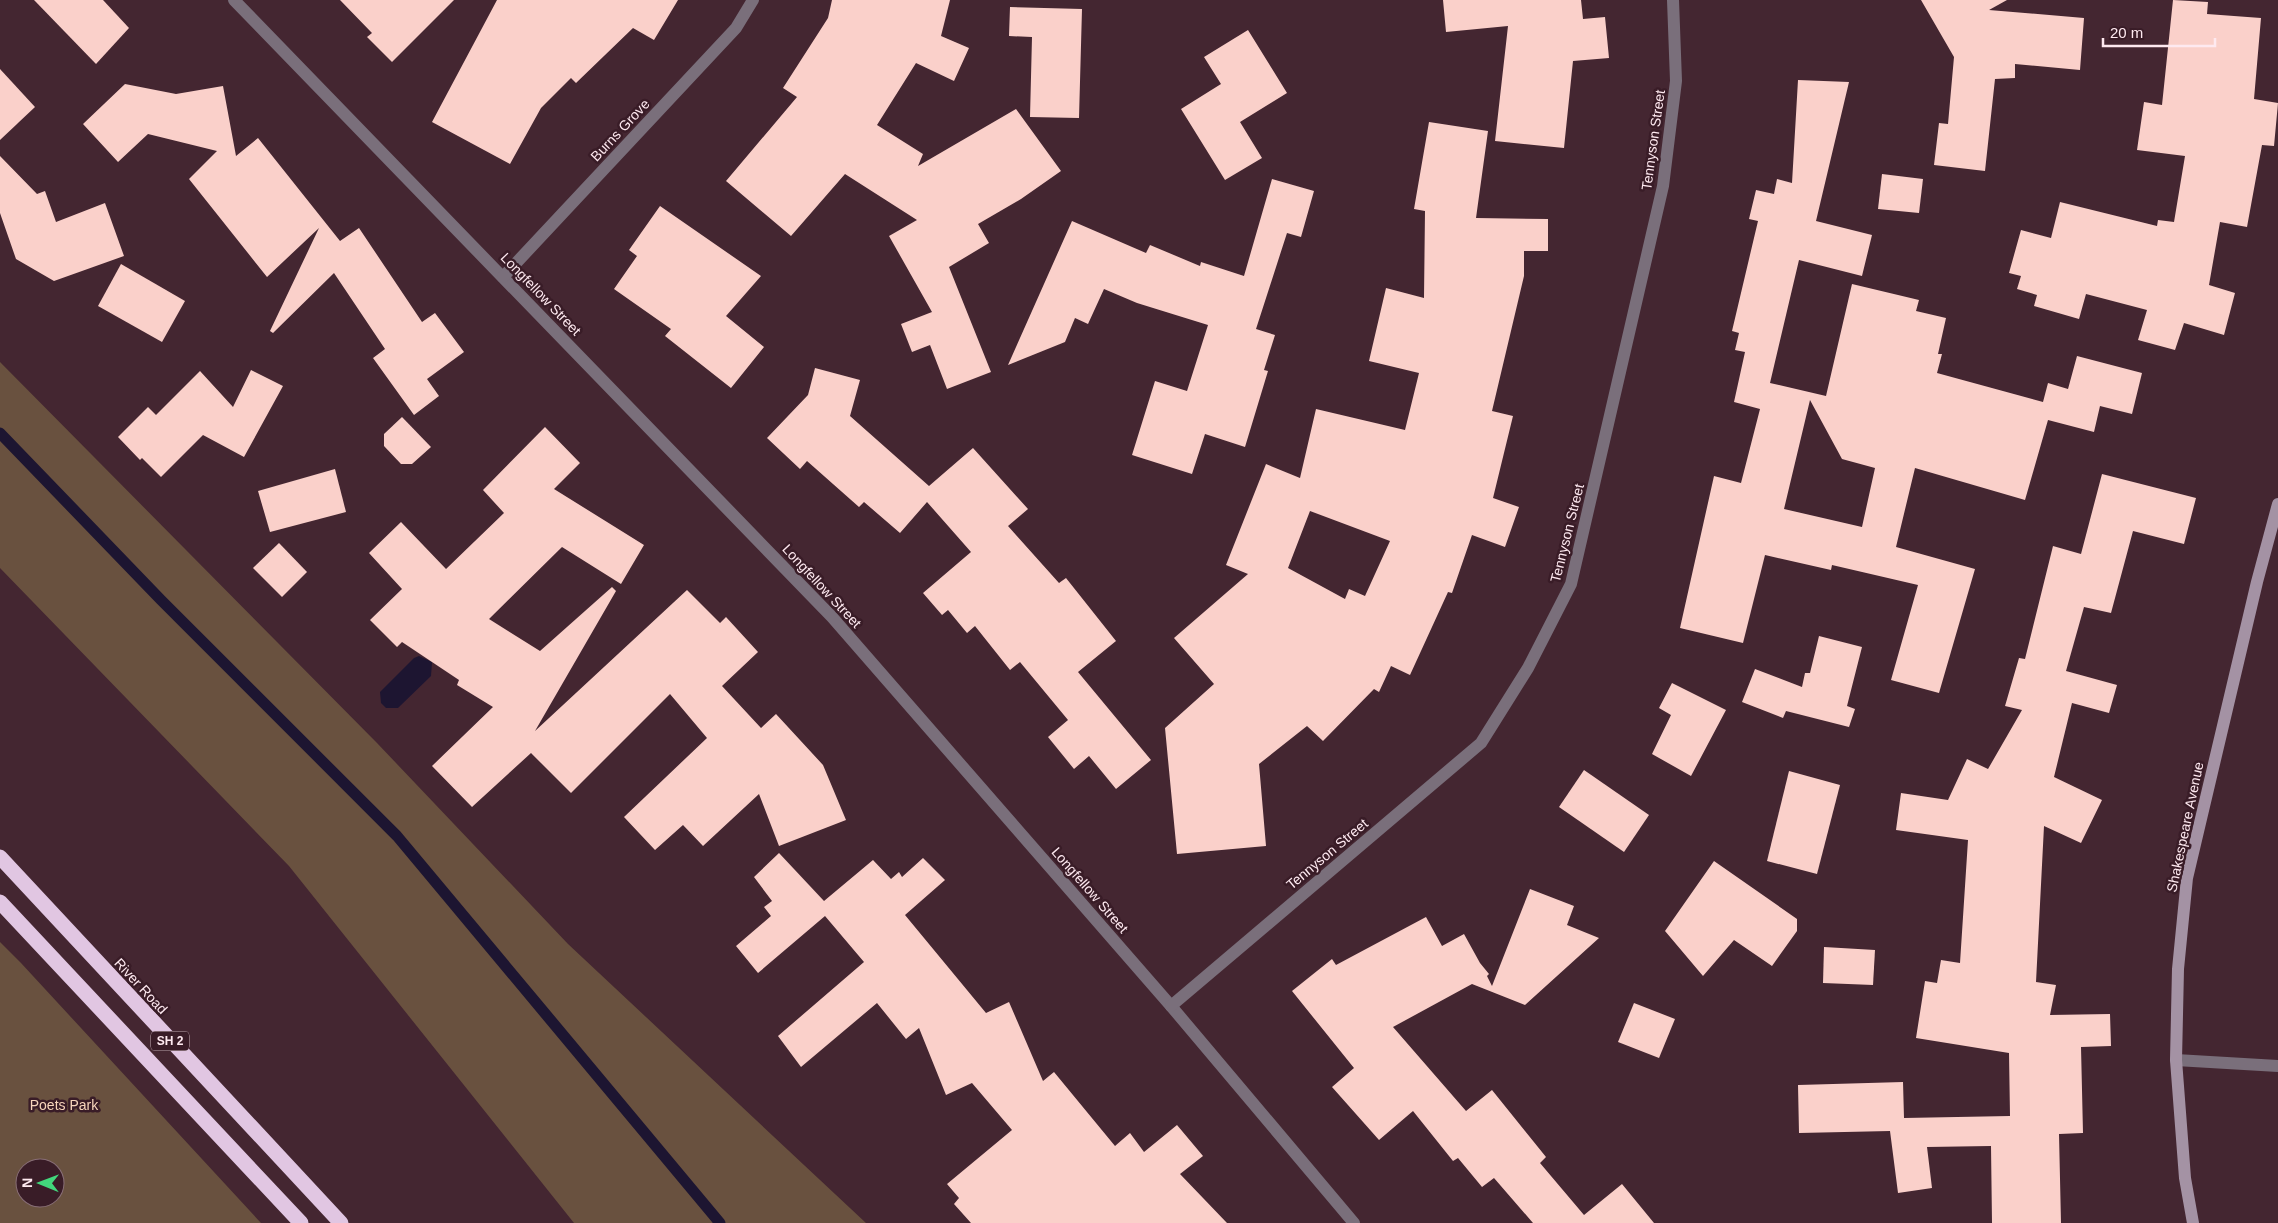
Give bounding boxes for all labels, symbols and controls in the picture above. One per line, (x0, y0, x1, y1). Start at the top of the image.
scale bar (2103, 15, 2216, 47)
text: 20 m (2110, 24, 2143, 41)
street label: Tennyson Street (1638, 89, 1668, 191)
street label: Burns Grove (587, 96, 653, 164)
street label: Longfellow Street (498, 250, 584, 339)
street label: Tennyson Street (1547, 482, 1587, 584)
street label: Longfellow Street (779, 541, 865, 631)
street label: Shakespeare Avenue (2163, 760, 2207, 894)
street label: Tennyson Street (1283, 815, 1371, 893)
street label: Longfellow Street (1048, 844, 1132, 936)
street label: River Road (111, 955, 171, 1017)
road number: SH 2 (151, 1032, 189, 1050)
park label: Poets Park (30, 1097, 99, 1113)
north arrow (15, 1158, 65, 1208)
text: N (19, 1178, 35, 1188)

